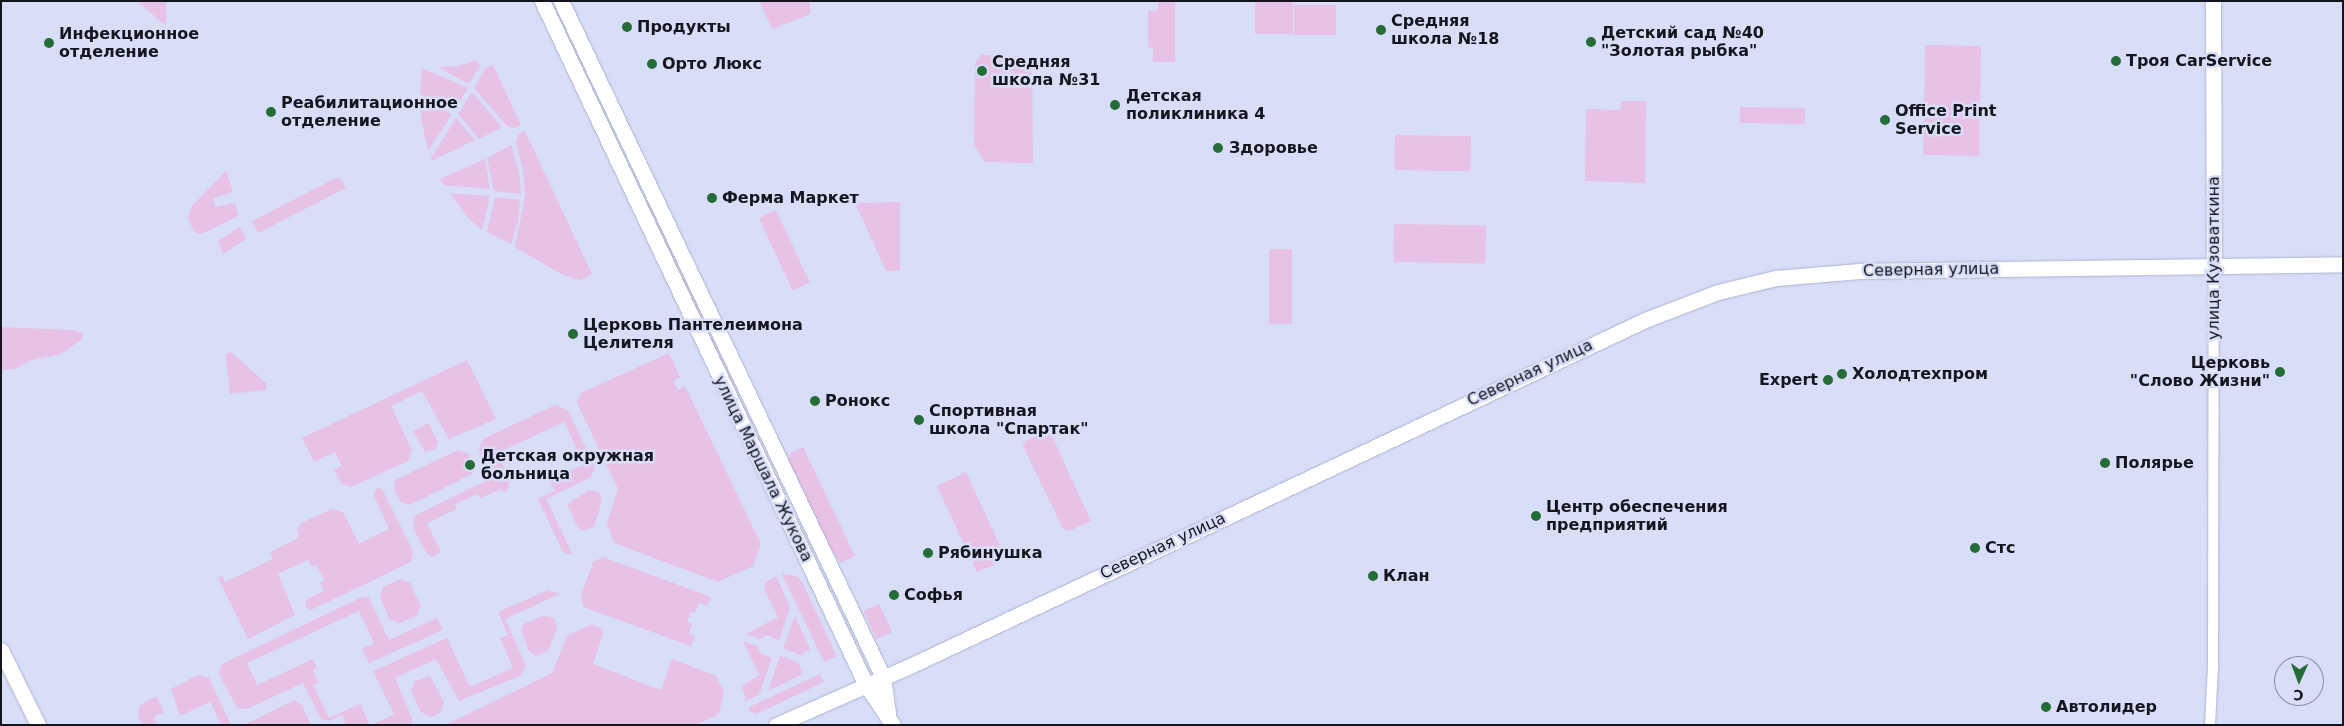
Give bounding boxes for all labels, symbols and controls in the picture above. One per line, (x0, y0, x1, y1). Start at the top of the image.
place label: Средняя школа №18 (1391, 11, 1499, 49)
place label: Продукты (637, 17, 731, 37)
marker: Продукты (621, 21, 633, 33)
place label: Детский сад №40 "Золотая рыбка" (1601, 23, 1764, 61)
place label: Инфекционное отделение (59, 24, 199, 62)
marker: Средняя школа №18 (1375, 24, 1387, 36)
marker: Детский сад №40 "Золотая рыбка" (1585, 36, 1597, 48)
marker: Инфекционное отделение (43, 37, 55, 49)
place label: Троя CarService (2126, 51, 2272, 71)
place label: Средняя школа №31 (992, 52, 1100, 90)
place label: Орто Люкс (662, 54, 762, 74)
marker: Троя CarService (2110, 55, 2122, 67)
marker: Орто Люкс (646, 58, 658, 70)
marker: Средняя школа №31 (976, 65, 988, 77)
place label: Детская поликлиника 4 (1126, 86, 1265, 124)
place label: Реабилитационное отделение (281, 93, 458, 131)
marker: Детская поликлиника 4 (1108, 98, 1122, 112)
place label: Office Print Service (1895, 101, 1996, 139)
marker: Реабилитационное отделение (265, 106, 277, 118)
marker: Office Print Service (1879, 114, 1891, 126)
place label: Здоровье (1229, 138, 1318, 158)
marker: Здоровье (1211, 141, 1225, 155)
street label: улица Кузоваткина (2204, 176, 2224, 340)
place label: Ферма Маркет (722, 188, 859, 208)
marker: Ферма Маркет (706, 192, 718, 204)
street label: Северная улица (1863, 259, 1999, 281)
place label: Церковь Пантелеимона Целителя (583, 315, 803, 353)
marker: Церковь Пантелеимона Целителя (567, 328, 579, 340)
street label: Северная улица (1464, 336, 1596, 410)
place label: Церковь "Слово Жизни" (2130, 353, 2270, 391)
place label: Холодтехпром (1852, 364, 1988, 384)
marker: Церковь "Слово Жизни" (2274, 366, 2286, 378)
marker: Холодтехпром (1836, 368, 1848, 380)
place label: Expert (1759, 370, 1818, 390)
street label: улица Маршала Жукова (710, 373, 816, 565)
marker: Expert (1822, 374, 1834, 386)
place label: Ронокс (825, 391, 890, 411)
marker: Ронокс (809, 395, 821, 407)
place label: Спортивная школа "Спартак" (929, 401, 1089, 439)
marker: Спортивная школа "Спартак" (913, 414, 925, 426)
place label: Детская окружная больница (481, 446, 654, 484)
place label: Полярье (2115, 453, 2194, 473)
marker: Полярье (2099, 457, 2111, 469)
marker: Детская окружная больница (463, 458, 477, 472)
place label: Центр обеспечения предприятий (1546, 497, 1728, 535)
street label: Северная улица (1097, 509, 1229, 583)
marker: Центр обеспечения предприятий (1530, 510, 1542, 522)
place label: Стс (1985, 538, 2016, 558)
marker: Стс (1969, 542, 1981, 554)
place label: Рябинушка (938, 543, 1043, 563)
marker: Рябинушка (922, 547, 934, 559)
place label: Клан (1383, 566, 1430, 586)
marker: Клан (1367, 570, 1379, 582)
place label: Софья (904, 585, 963, 605)
marker: Софья (888, 589, 900, 601)
north arrow (2274, 656, 2324, 706)
text: С (2293, 687, 2304, 703)
place label: Автолидер (2056, 697, 2157, 717)
marker: Автолидер (2040, 701, 2052, 713)

